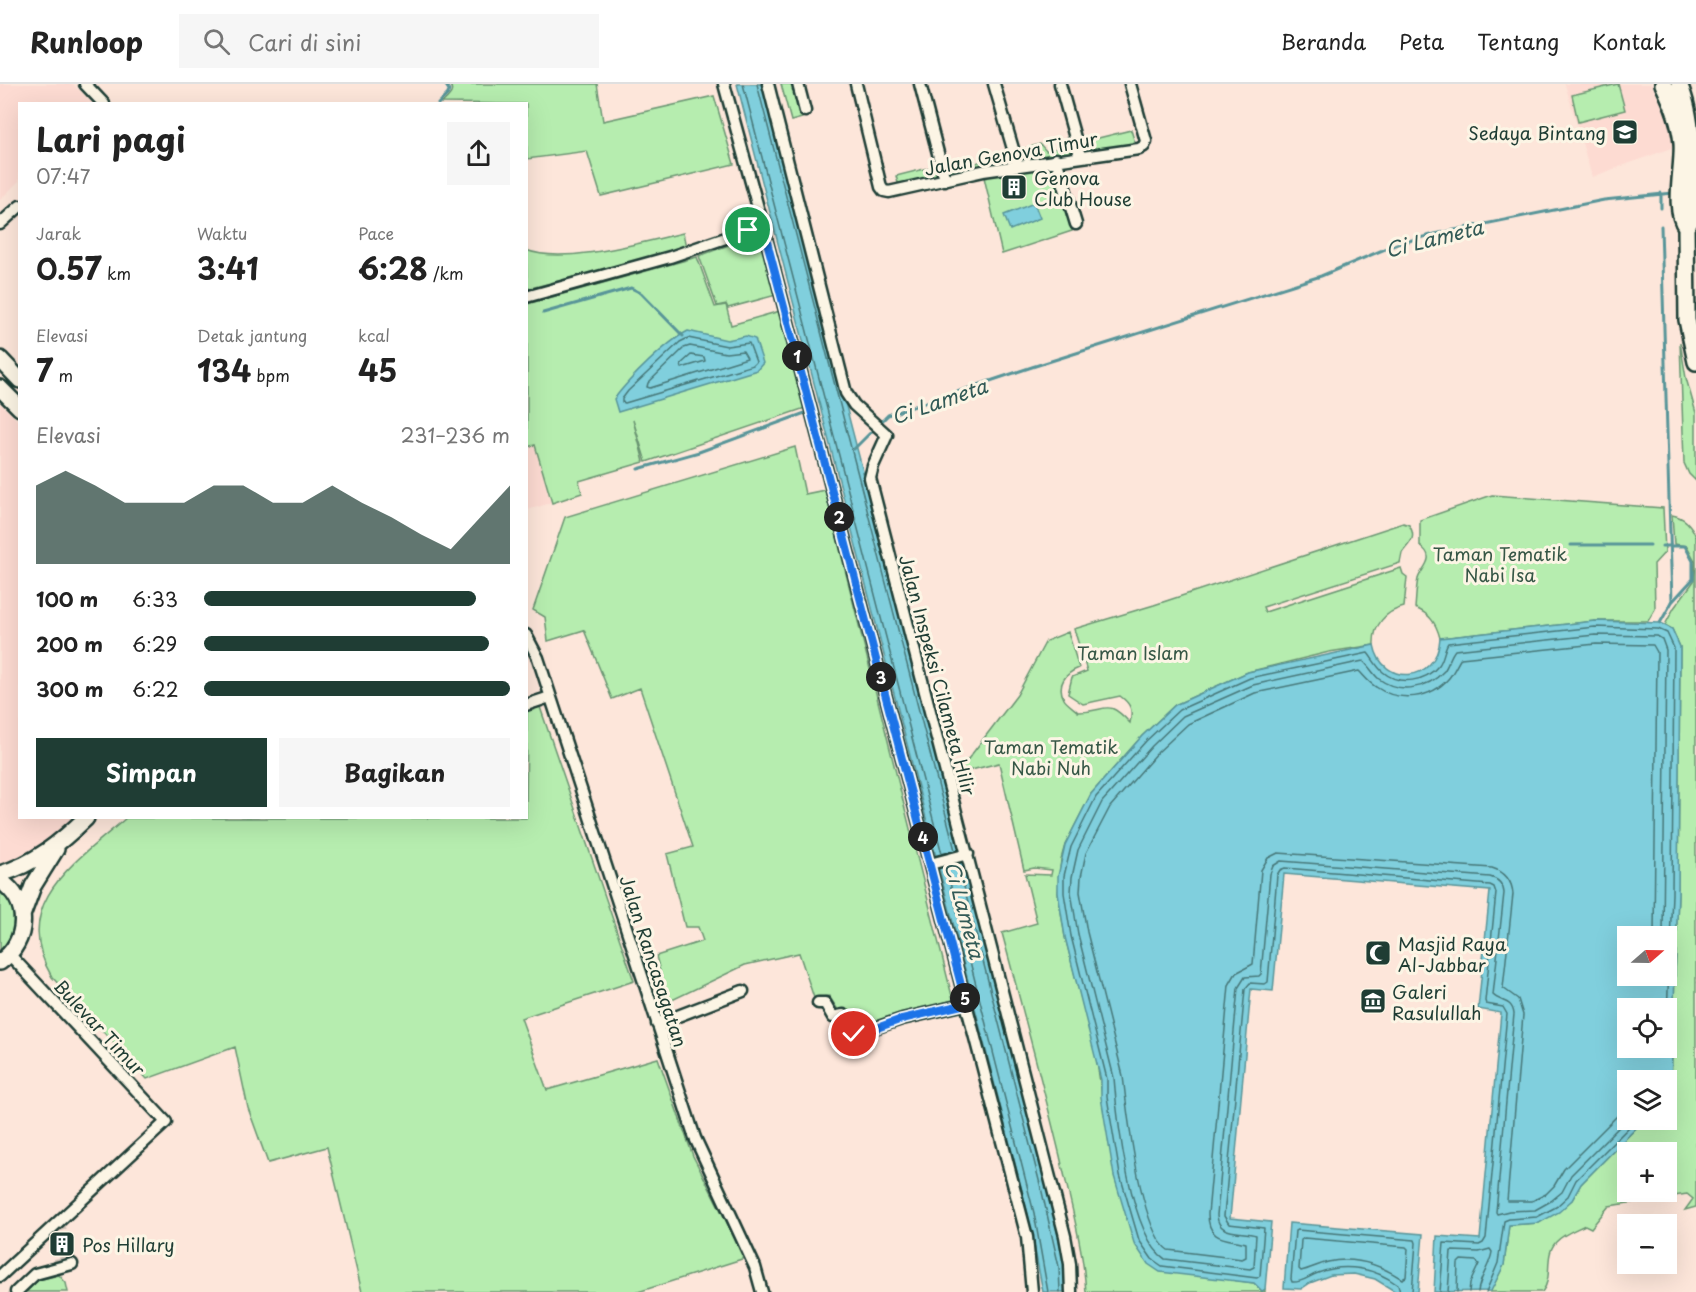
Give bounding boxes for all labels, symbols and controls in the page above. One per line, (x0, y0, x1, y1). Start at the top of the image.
search box (179, 14, 599, 68)
text: Runloop (30, 20, 143, 63)
icon: search (200, 25, 233, 58)
text: Cari di sini (248, 25, 361, 58)
text: Beranda (1281, 25, 1366, 57)
text: Peta (1399, 25, 1444, 57)
text: Tentang (1477, 25, 1559, 57)
text: Kontak (1592, 25, 1666, 57)
text: Lari pagi (36, 113, 186, 163)
school or university icon: Sedaya Bintang (1610, 117, 1640, 147)
place label: Sedaya Bintang (1468, 119, 1606, 146)
button: share (447, 122, 510, 185)
street label: Jalan Genova Timur (922, 124, 1100, 182)
text: 07:47 (36, 161, 90, 191)
place label: Genova Club House (1034, 164, 1132, 212)
building icon: Genova Club House (999, 172, 1029, 202)
pin (722, 204, 773, 255)
water label: Ci Lameta (1382, 211, 1487, 265)
icon: arrive (731, 213, 764, 246)
text: Jarak (36, 221, 81, 245)
text: Waktu (197, 221, 247, 245)
text: Pace (358, 221, 394, 245)
text: 0.57 (36, 245, 102, 290)
text: 3:41 (197, 245, 259, 290)
text: 6:28 (358, 245, 428, 290)
text: km (102, 261, 131, 285)
text: /km (428, 261, 464, 285)
text: Elevasi (36, 323, 88, 347)
text: Detak jantung (197, 323, 307, 347)
text: kcal (358, 323, 390, 347)
pin: 1 (782, 341, 812, 371)
text: 1 (793, 344, 801, 368)
text: 7 (36, 347, 53, 392)
text: 134 (197, 347, 251, 392)
text: 45 (358, 347, 397, 392)
text: m (53, 363, 73, 387)
text: bpm (251, 363, 290, 387)
water label: Ci Lameta (887, 370, 992, 431)
text: Elevasi (36, 420, 101, 450)
text: 231–236 m (400, 420, 510, 450)
pin: 2 (824, 502, 854, 532)
text: 2 (833, 505, 845, 529)
park label: Taman Tematik Nabi Isa (1433, 540, 1567, 588)
street label: Jalan Inspeksi Cilameta Hilir (893, 552, 983, 799)
text: 100 m (36, 584, 98, 614)
text: 6:33 (132, 584, 178, 614)
text: 200 m (36, 629, 103, 659)
text: 6:29 (132, 629, 177, 659)
park label: Taman Islam (1077, 639, 1189, 666)
pin: 3 (866, 662, 896, 692)
text: 3 (876, 665, 886, 689)
text: 300 m (36, 674, 104, 704)
text: 6:22 (132, 674, 179, 704)
park label: Taman Tematik Nabi Nuh (984, 733, 1118, 781)
button: Simpan (36, 738, 267, 807)
button: Bagikan (279, 738, 510, 807)
pin: 4 (908, 822, 938, 852)
text: 4 (918, 825, 928, 849)
water label: Ci Lameta (938, 858, 993, 963)
street label: Jalan Rancasagatan (613, 872, 695, 1050)
north arrow (1617, 926, 1677, 986)
map controls (1617, 926, 1677, 1274)
place label: Masjid Raya Al-Jabbar (1398, 930, 1507, 978)
mosque icon: Masjid Raya Al-Jabbar (1363, 938, 1393, 968)
street label: Bulevar Timur (48, 973, 152, 1082)
place label: Galeri Rasulullah (1392, 978, 1482, 1026)
pin: 5 (950, 983, 980, 1013)
text: 5 (960, 986, 970, 1010)
museum icon: Galeri Rasulullah (1358, 986, 1388, 1016)
button: locate (1617, 998, 1677, 1058)
pin (828, 1008, 879, 1059)
icon: check (837, 1017, 870, 1050)
button: layers (1617, 1070, 1677, 1130)
button: + (1617, 1142, 1677, 1202)
button: − (1617, 1214, 1677, 1274)
building icon: Pos Hillary (47, 1229, 77, 1259)
place label: Pos Hillary (82, 1231, 175, 1258)

